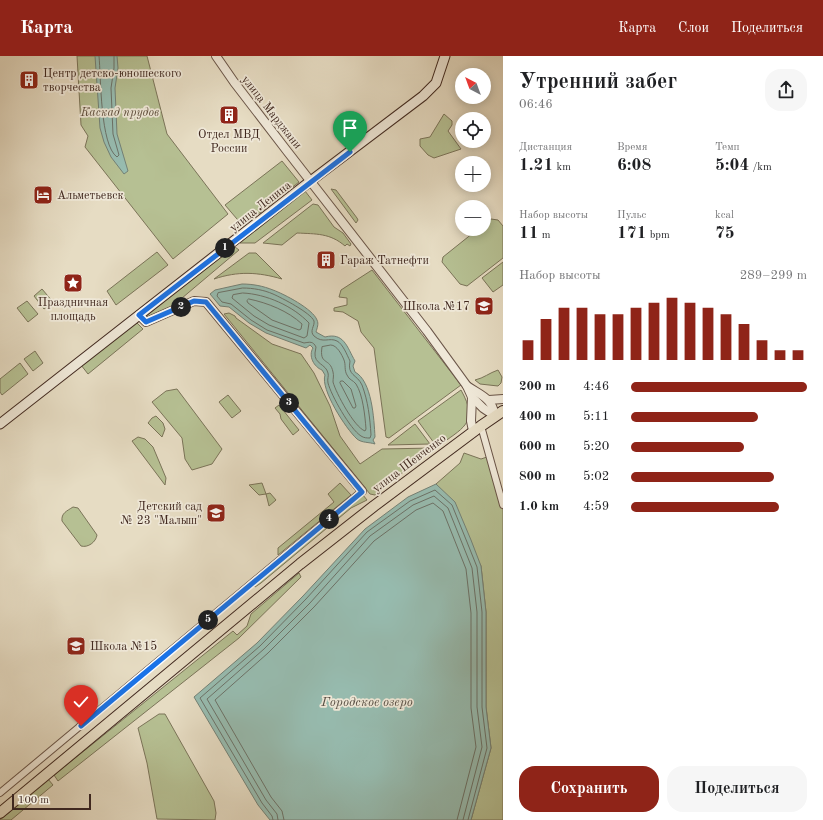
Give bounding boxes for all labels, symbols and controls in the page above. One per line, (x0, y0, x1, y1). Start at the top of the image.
text: Карта (20, 19, 73, 38)
text: Карта (618, 21, 656, 35)
text: Слои (678, 21, 709, 35)
text: Поделиться (731, 21, 803, 35)
place label: Центр детско-юношеского творчества (43, 68, 182, 94)
north arrow (455, 68, 491, 104)
map controls (455, 68, 491, 236)
building icon: Центр детско-юношеского творчества (18, 69, 40, 91)
button: share (765, 69, 807, 111)
text: Утренний забег (519, 71, 677, 93)
street label: улица Марджани (239, 74, 303, 152)
text: 06:46 (519, 98, 553, 111)
building icon: Отдел МВД России (218, 104, 240, 126)
park label: Каскад прудов (80, 107, 159, 119)
pin (333, 111, 367, 152)
button: locate (455, 112, 491, 148)
icon: arrive (339, 117, 361, 139)
place label: Отдел МВД России (198, 129, 260, 155)
text: Дистанция (519, 142, 572, 153)
text: Время (617, 142, 647, 153)
text: Темп (715, 142, 740, 153)
button: + (455, 156, 491, 192)
text: 1.21 (519, 157, 553, 174)
text: 6:08 (617, 157, 651, 174)
text: 5:04 (715, 157, 749, 174)
text: km (553, 162, 571, 173)
text: /km (749, 162, 772, 173)
street label: улица Ленина (228, 179, 294, 234)
hotel icon: Альметьевск (32, 184, 54, 206)
place label: Альметьевск (57, 190, 123, 202)
button: − (455, 200, 491, 236)
text: Набор высоты (519, 210, 588, 221)
text: Пульс (617, 210, 646, 221)
text: kcal (715, 210, 734, 221)
text: 11 (519, 225, 539, 242)
text: 171 (617, 225, 647, 242)
text: 75 (715, 225, 735, 242)
text: m (539, 230, 551, 241)
text: bpm (647, 230, 670, 241)
pin: 1 (215, 238, 235, 258)
text: 1 (222, 242, 228, 253)
building icon: Гараж Татнефти (315, 249, 337, 271)
place label: Гараж Татнефти (340, 255, 429, 267)
text: Набор высоты (519, 269, 601, 282)
text: 289–299 m (740, 269, 807, 282)
place icon: Праздничная площадь (62, 272, 84, 294)
school or university icon: Школа №17 (473, 295, 495, 317)
place label: Праздничная площадь (38, 297, 108, 323)
pin: 2 (171, 297, 191, 317)
text: 2 (178, 301, 184, 312)
place label: Школа №17 (403, 301, 470, 313)
text: 200 m (519, 380, 556, 393)
text: 4:46 (583, 380, 609, 393)
pin: 3 (279, 393, 299, 413)
text: 3 (286, 397, 292, 408)
text: 400 m (519, 410, 556, 423)
text: 5:11 (583, 410, 609, 423)
street label: улица Шевченко (371, 432, 449, 495)
text: 600 m (519, 440, 556, 453)
text: 5:20 (583, 440, 609, 453)
text: 800 m (519, 470, 556, 483)
text: 5:02 (583, 470, 609, 483)
text: 1.0 km (519, 500, 559, 513)
text: 4:59 (583, 500, 609, 513)
place label: Детский сад № 23 "Малыш" (121, 501, 202, 527)
school or university icon: Детский сад № 23 "Малыш" (205, 502, 227, 524)
pin: 4 (319, 509, 339, 529)
text: 4 (326, 513, 332, 524)
pin: 5 (198, 610, 218, 630)
text: 5 (205, 614, 211, 625)
school or university icon: Школа №15 (65, 635, 87, 657)
place label: Школа №15 (90, 640, 157, 653)
pin (64, 685, 98, 726)
icon: check (70, 691, 92, 713)
water label: Городское озеро (320, 696, 413, 709)
button: Сохранить (519, 766, 659, 812)
button: Поделиться (667, 766, 807, 812)
scale bar (12, 792, 91, 811)
text: 100 m (18, 795, 49, 806)

